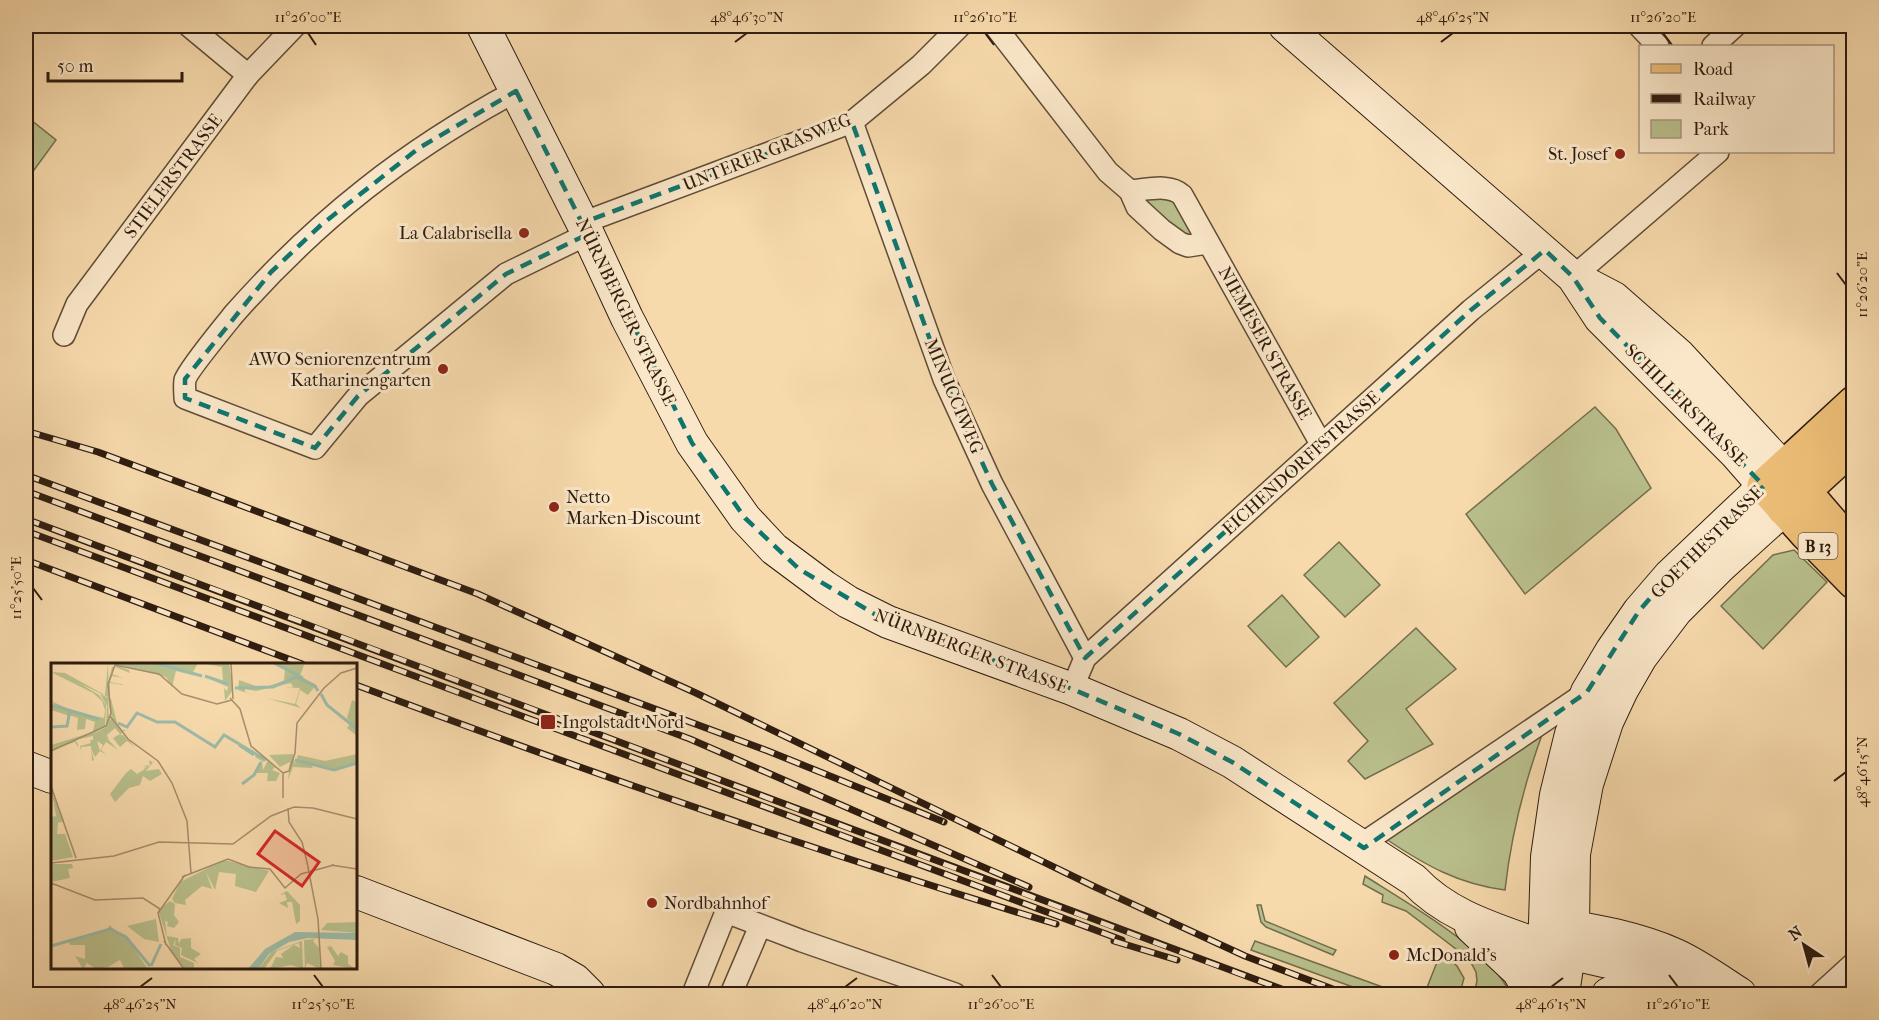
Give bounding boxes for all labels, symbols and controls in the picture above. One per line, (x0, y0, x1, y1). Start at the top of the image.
text: 11°26'00"E (275, 8, 341, 26)
text: 48°46'30"N (710, 8, 784, 26)
text: 11°26'10"E (953, 8, 1017, 26)
text: 48°46'25"N (1416, 8, 1490, 26)
text: 11°26'20"E (1630, 8, 1696, 26)
scale bar (48, 45, 182, 83)
legend (1639, 45, 1834, 153)
text: 50 m (57, 56, 94, 77)
text: Road (1693, 59, 1733, 80)
text: Railway (1693, 89, 1757, 110)
street label: UNTERER GRASWEG (680, 109, 855, 196)
street label: STIELERSTRASSE (120, 110, 227, 243)
text: Park (1693, 119, 1730, 140)
place label: St. Josef (1548, 144, 1612, 165)
marker: St. Josef (1613, 147, 1627, 161)
street label: NÜRNBERGER STRASSE (571, 215, 681, 409)
place label: La Calabrisella (399, 223, 513, 244)
marker: La Calabrisella (517, 226, 531, 240)
text: 11°26'20"E (1853, 252, 1871, 318)
street label: NIEMESER STRASSE (1214, 263, 1315, 424)
street label: MINUCCIWEG (920, 335, 987, 457)
street label: SCHILLERSTRASSE (1620, 340, 1751, 471)
place label: AWO Seniorenzentrum Katharinengarten (248, 349, 432, 391)
marker: AWO Seniorenzentrum Katharinengarten (436, 362, 450, 376)
street label: EICHENDORFFSTRASSE (1218, 387, 1384, 540)
street label: GOETHESTRASSE (1647, 482, 1768, 603)
place label: Netto Marken-Discount (566, 487, 701, 529)
marker: Netto Marken-Discount (547, 500, 561, 514)
road number: B 13 (1798, 533, 1838, 559)
text: 11°25'50"E (7, 556, 25, 620)
street label: NÜRNBERGER STRASSE (871, 604, 1071, 698)
inset map (51, 663, 357, 969)
place label: Ingolstadt Nord (562, 712, 684, 733)
marker: Ingolstadt Nord (539, 713, 557, 731)
text: 48°46'15"N (1853, 736, 1871, 808)
place label: Nordbahnhof (664, 893, 771, 914)
marker: Nordbahnhof (645, 896, 659, 910)
north arrow (1774, 915, 1834, 975)
text: N (1785, 922, 1807, 945)
place label: McDonald's (1406, 945, 1497, 966)
marker: McDonald's (1387, 948, 1401, 962)
text: 48°46'25"N (103, 995, 177, 1013)
text: 11°25'50"E (291, 995, 355, 1013)
text: 48°46'20"N (807, 995, 883, 1013)
text: 11°26'00"E (968, 995, 1034, 1013)
text: 48°46'15"N (1515, 995, 1587, 1013)
text: 11°26'10"E (1646, 995, 1710, 1013)

